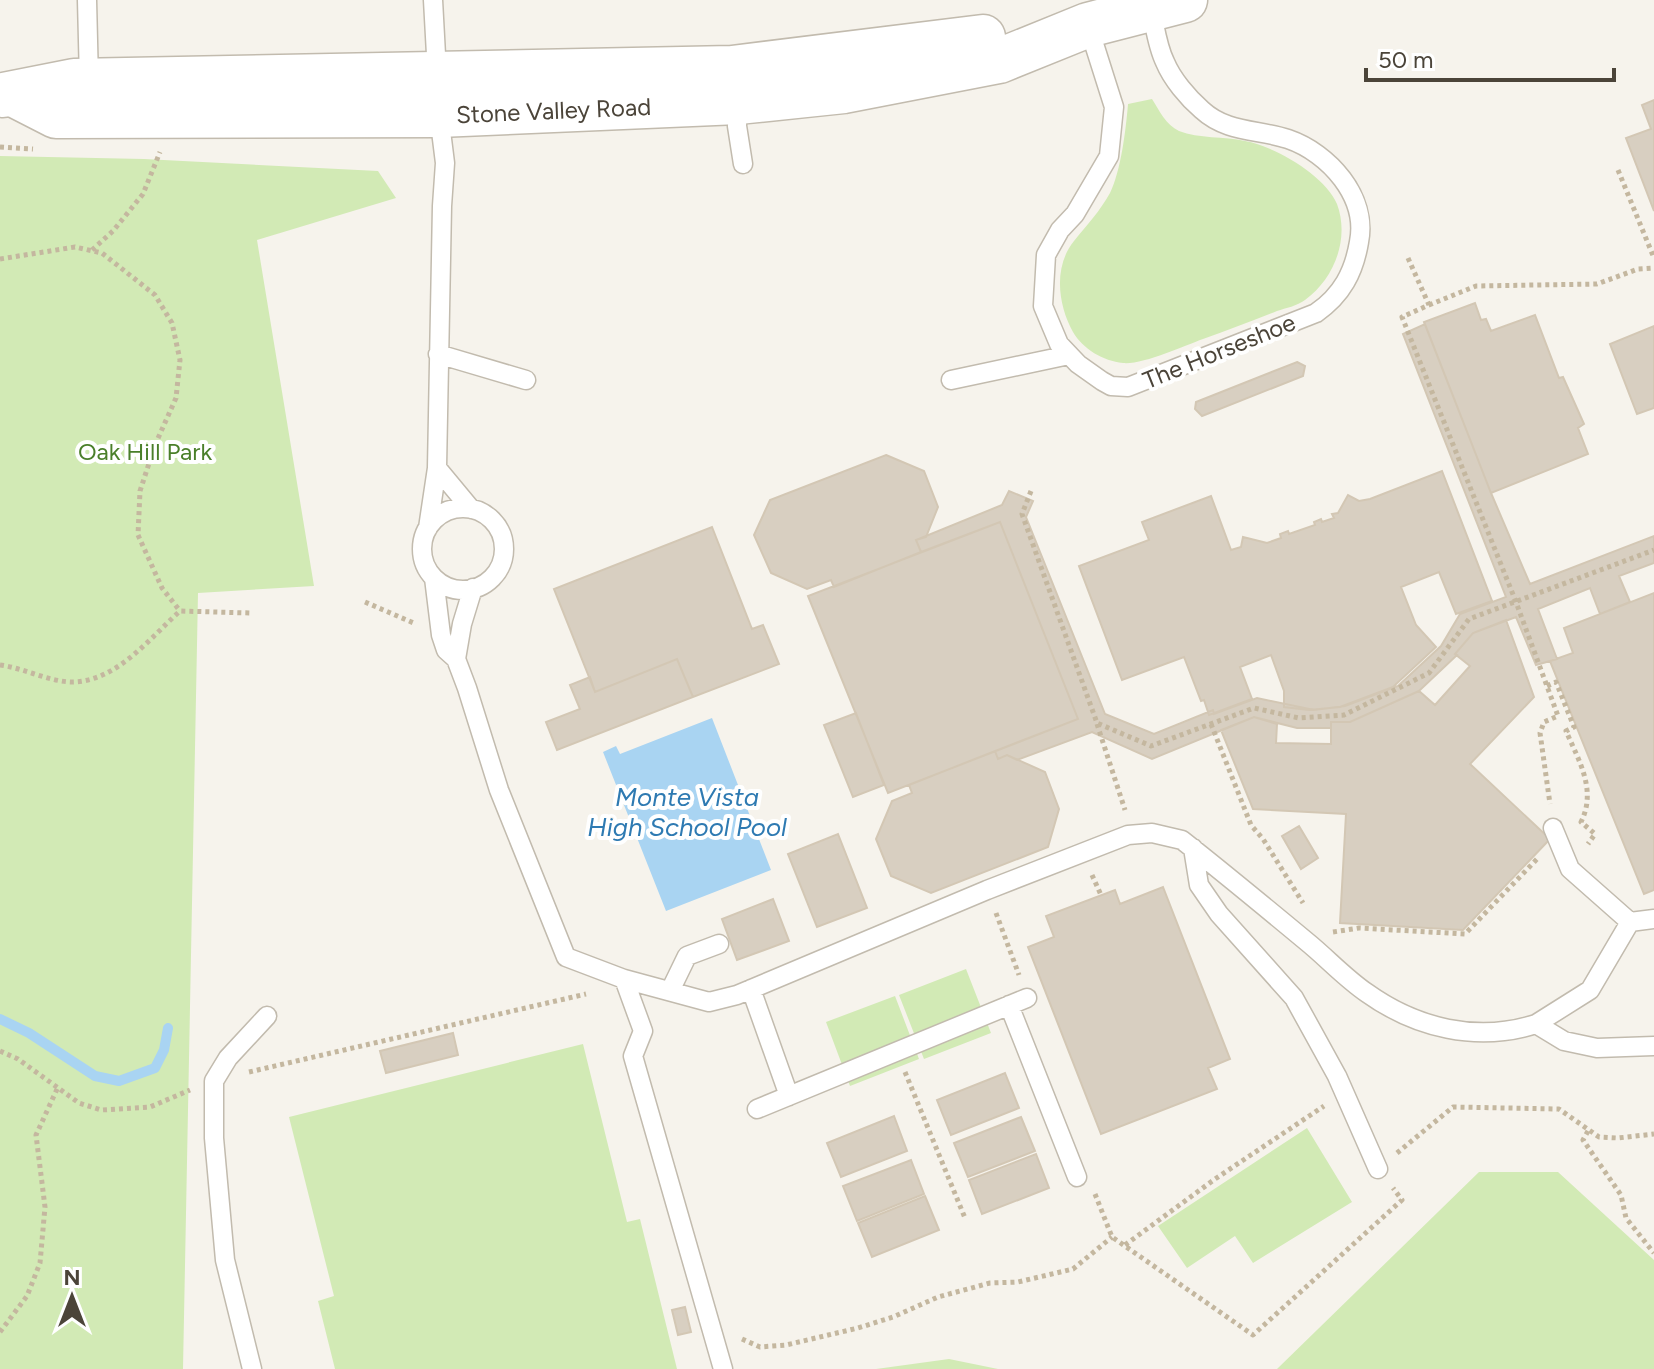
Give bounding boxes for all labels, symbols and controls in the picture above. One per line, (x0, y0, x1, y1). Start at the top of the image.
scale bar (1366, 32, 1614, 82)
text: 50 m (1378, 45, 1434, 74)
street label: Stone Valley Road (455, 91, 652, 129)
street label: The Horseshoe (1139, 307, 1299, 395)
park label: Oak Hill Park (78, 437, 212, 466)
water label: Monte Vista High School Pool (587, 781, 787, 843)
north arrow (32, 1257, 112, 1337)
text: N (63, 1264, 81, 1291)

